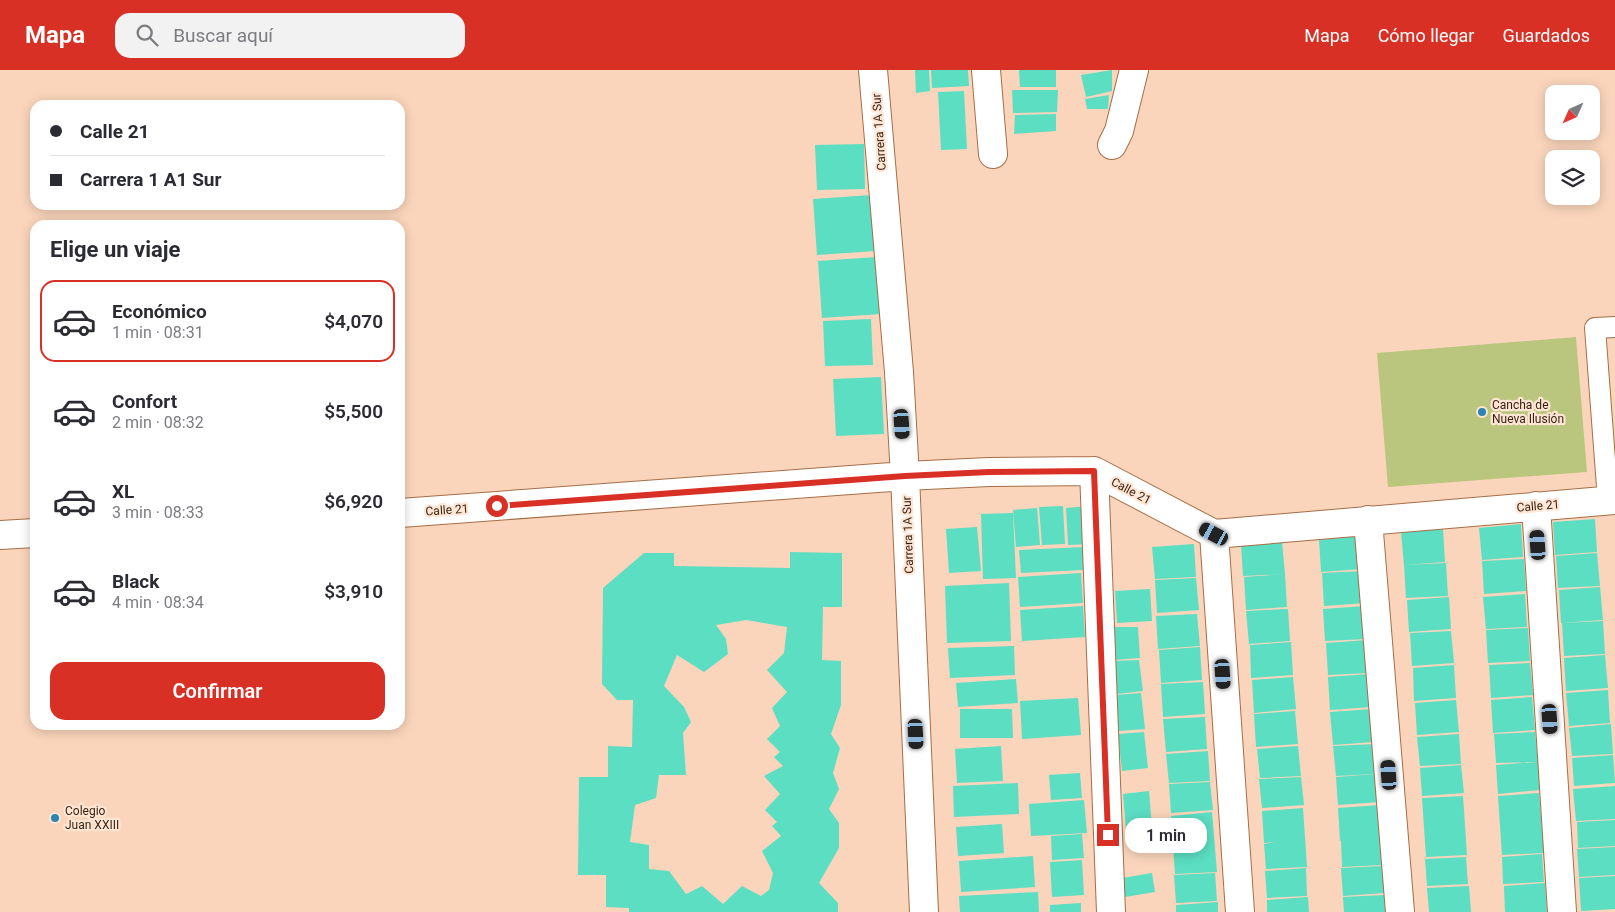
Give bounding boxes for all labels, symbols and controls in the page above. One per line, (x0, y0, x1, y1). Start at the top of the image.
search box (115, 13, 465, 58)
text: Mapa (25, 21, 85, 49)
icon: search (133, 21, 161, 49)
text: Buscar aquí (173, 24, 273, 47)
text: Mapa (1304, 25, 1350, 46)
text: Cómo llegar (1378, 25, 1474, 46)
text: Guardados (1502, 25, 1590, 46)
north arrow (1545, 85, 1600, 140)
map controls (1545, 85, 1600, 205)
street label: Carrera 1A Sur (869, 93, 889, 171)
text: Calle 21 (80, 120, 149, 143)
button: layers (1545, 150, 1600, 205)
text: Carrera 1 A1 Sur (80, 168, 221, 191)
text: Elige un viaje (50, 237, 180, 262)
icon: car (52, 299, 97, 344)
text: Económico (112, 300, 207, 323)
text: $4,070 (324, 310, 383, 333)
text: 1 min · 08:31 (112, 323, 204, 342)
icon: car (52, 389, 97, 434)
text: Confort (112, 390, 177, 413)
place label: Cancha de Nueva Ilusión (1492, 398, 1564, 426)
text: $5,500 (324, 400, 383, 423)
marker: Cancha de Nueva Ilusión (1476, 406, 1488, 418)
car (893, 409, 910, 439)
text: 2 min · 08:32 (112, 413, 204, 432)
street label: Calle 21 (1109, 475, 1153, 507)
icon: car (52, 479, 97, 524)
text: XL (112, 480, 134, 503)
text: $6,920 (324, 490, 383, 513)
route start (486, 495, 508, 517)
street label: Carrera 1A Sur (900, 496, 916, 574)
street label: Calle 21 (1516, 497, 1560, 515)
street label: Calle 21 (425, 502, 469, 518)
text: 3 min · 08:33 (112, 503, 204, 522)
car (1197, 520, 1230, 548)
car (1529, 530, 1546, 560)
icon: car (52, 569, 97, 614)
text: Black (112, 570, 159, 593)
text: $3,910 (324, 580, 383, 603)
text: 4 min · 08:34 (112, 593, 204, 612)
car (1214, 659, 1231, 689)
button: Confirmar (50, 662, 385, 720)
car (1541, 704, 1558, 734)
car (907, 719, 924, 749)
car (1380, 760, 1397, 790)
place label: Colegio Juan XXIII (65, 804, 119, 832)
marker: Colegio Juan XXIII (49, 812, 61, 824)
callout: 1 min (1126, 818, 1208, 852)
route end (1097, 824, 1119, 846)
text: 1 min (1146, 826, 1186, 845)

